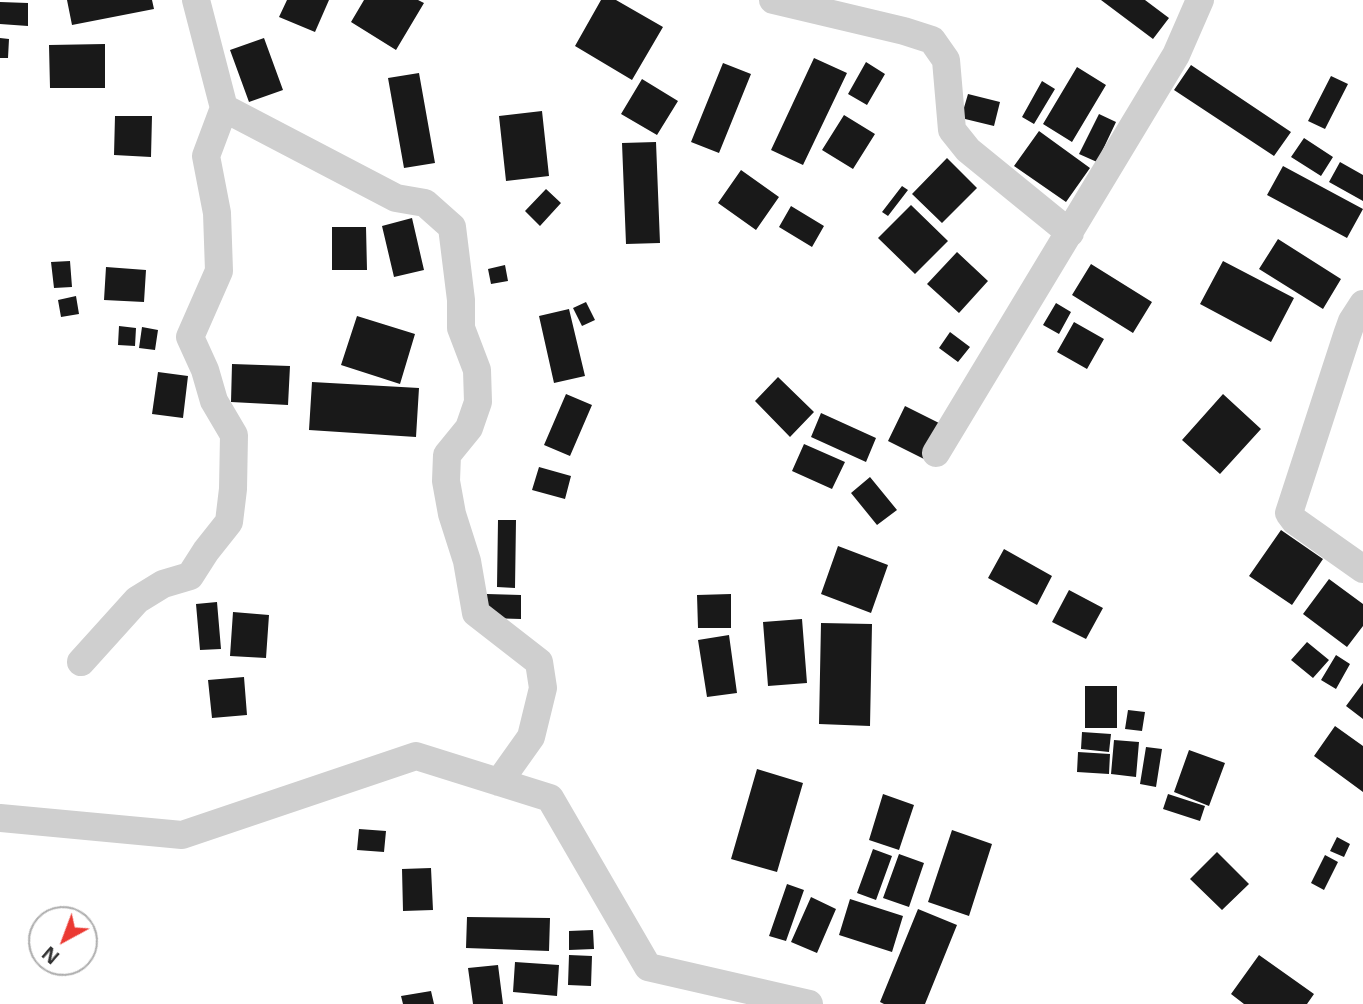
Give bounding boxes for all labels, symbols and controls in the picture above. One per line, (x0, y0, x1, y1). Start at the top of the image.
north arrow (28, 906, 98, 976)
text: N (36, 940, 65, 970)

